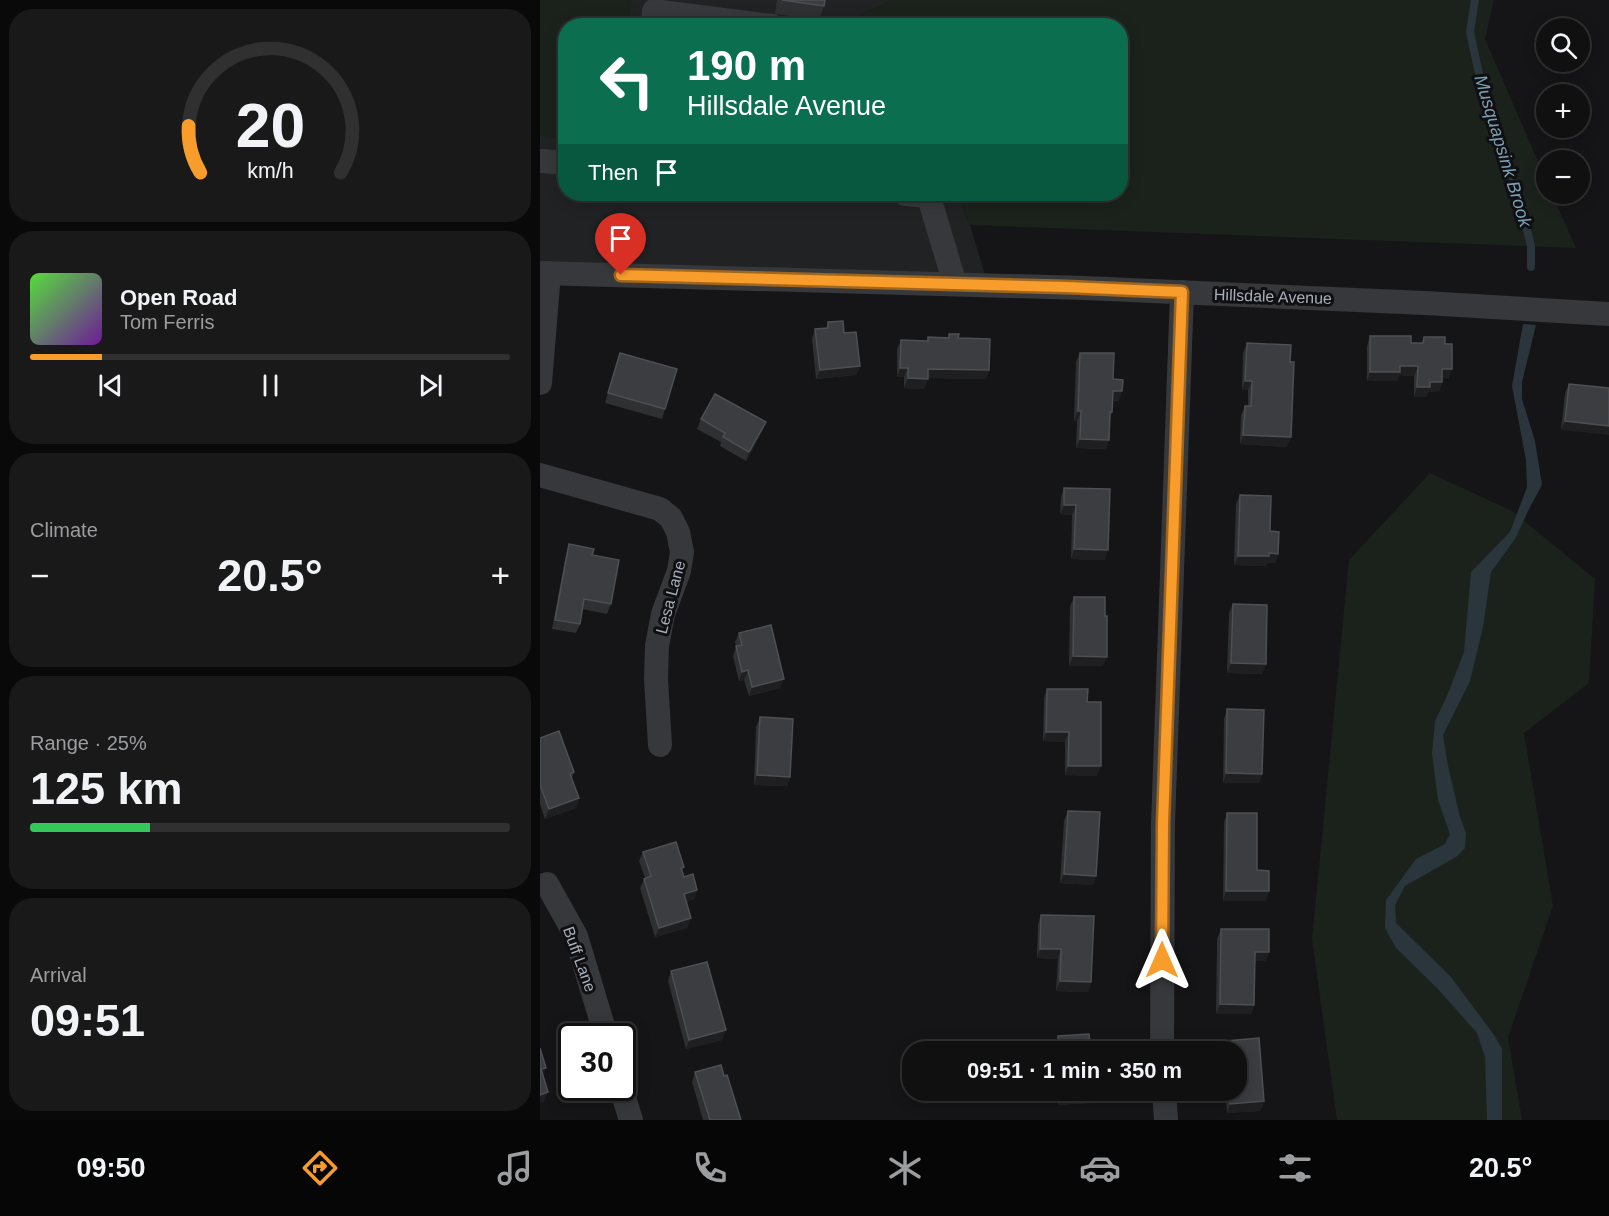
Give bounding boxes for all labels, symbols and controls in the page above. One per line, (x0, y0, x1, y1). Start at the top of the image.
map controls (1536, 18, 1590, 204)
button: search (1536, 18, 1590, 72)
icon: left (588, 42, 666, 120)
text: 190 m (687, 42, 806, 89)
water label: Musquapsink Brook (1470, 72, 1536, 230)
button: + (1536, 84, 1590, 138)
text: 20 (235, 91, 305, 160)
text: Hillsdale Avenue (687, 91, 886, 121)
button: − (1536, 150, 1590, 204)
icon: arrive (650, 156, 683, 189)
text: km/h (247, 159, 293, 183)
text: Then (588, 160, 638, 185)
pin (595, 213, 646, 275)
icon: arrive (604, 222, 637, 255)
text: Open Road (120, 285, 237, 310)
street label: Hillsdale Avenue (1214, 286, 1332, 307)
text: Tom Ferris (120, 311, 214, 333)
icon: previous (94, 369, 127, 402)
icon: pause (254, 369, 287, 402)
icon: next (414, 369, 447, 402)
text: Climate (30, 519, 98, 541)
text: 20.5° (217, 550, 323, 601)
text: − (30, 557, 49, 594)
text: + (491, 557, 510, 594)
street label: Lesa Lane (653, 559, 688, 635)
text: Range · 25% (30, 732, 147, 754)
text: 125 km (30, 763, 183, 814)
street label: Buff Lane (560, 924, 599, 994)
position arrow (1130, 928, 1194, 992)
text: Arrival (30, 964, 87, 986)
text: 09:51 (30, 995, 145, 1046)
speed limit sign: 30 (558, 1023, 636, 1101)
text: 09:51 · 1 min · 350 m (967, 1058, 1182, 1083)
icon: directions (299, 1147, 341, 1189)
icon: music (494, 1147, 536, 1189)
icon: phone (689, 1147, 731, 1189)
icon: climate (884, 1147, 926, 1189)
icon: car (1079, 1147, 1121, 1189)
icon: filters (1274, 1147, 1316, 1189)
text: 09:50 (77, 1153, 146, 1183)
text: 20.5° (1469, 1153, 1532, 1183)

